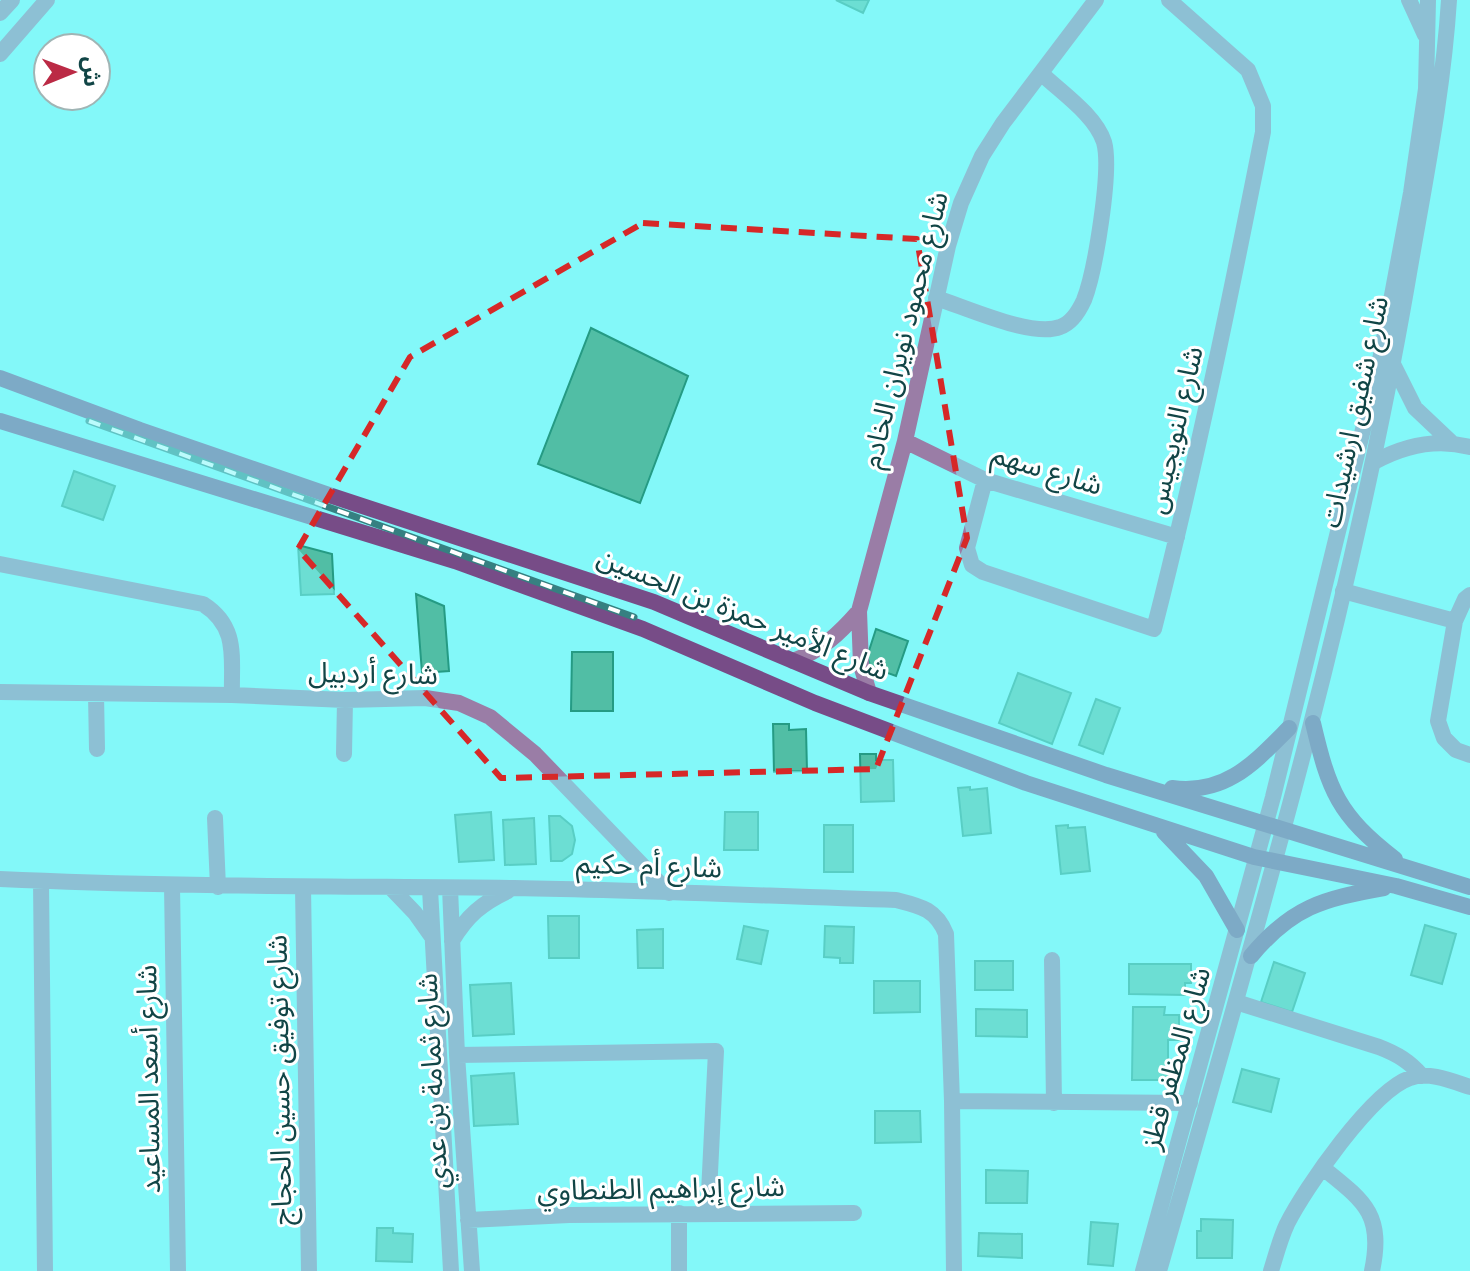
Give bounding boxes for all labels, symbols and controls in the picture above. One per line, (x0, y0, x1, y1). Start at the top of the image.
north arrow (32, 32, 112, 112)
text: ش (78, 56, 104, 87)
street label: شارع محمود نويران الخادم (854, 188, 959, 473)
street label: شارع شفيق ارشيدات (1314, 293, 1399, 532)
street label: شارع النويجيس (1139, 343, 1214, 518)
street label: شارع سهم (986, 437, 1106, 507)
street label: شارع الأمير حمزة بن الحسين (591, 540, 894, 691)
street label: شارع أردبيل (308, 654, 438, 695)
street label: شارع أم حكيم (575, 845, 723, 890)
street label: شارع توفيق حسين الحجاج (260, 934, 303, 1225)
street label: شارع المظفر قطز (1134, 963, 1221, 1155)
street label: شارع أسعد المساعيد (128, 964, 171, 1194)
street label: شارع ثمامة بن عدي (410, 972, 459, 1190)
street label: شارع إبراهيم الطنطاوي (537, 1170, 785, 1212)

